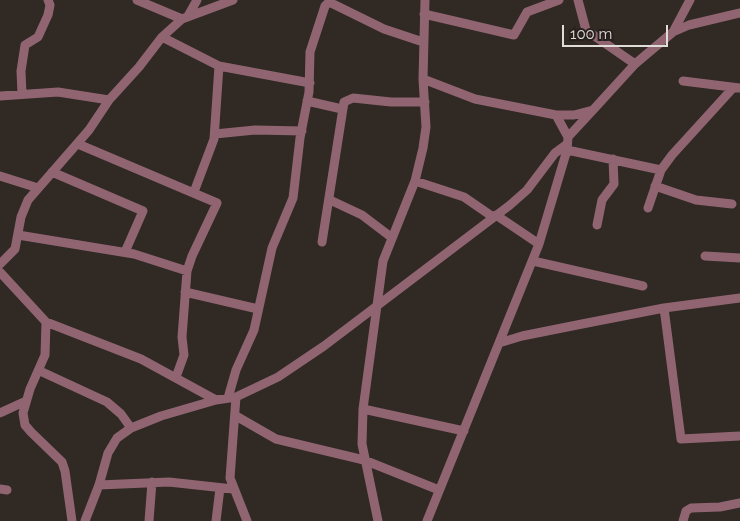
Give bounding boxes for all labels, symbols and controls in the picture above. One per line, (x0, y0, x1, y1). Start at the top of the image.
scale bar (565, 15, 671, 47)
text: 100 m (570, 25, 612, 43)

